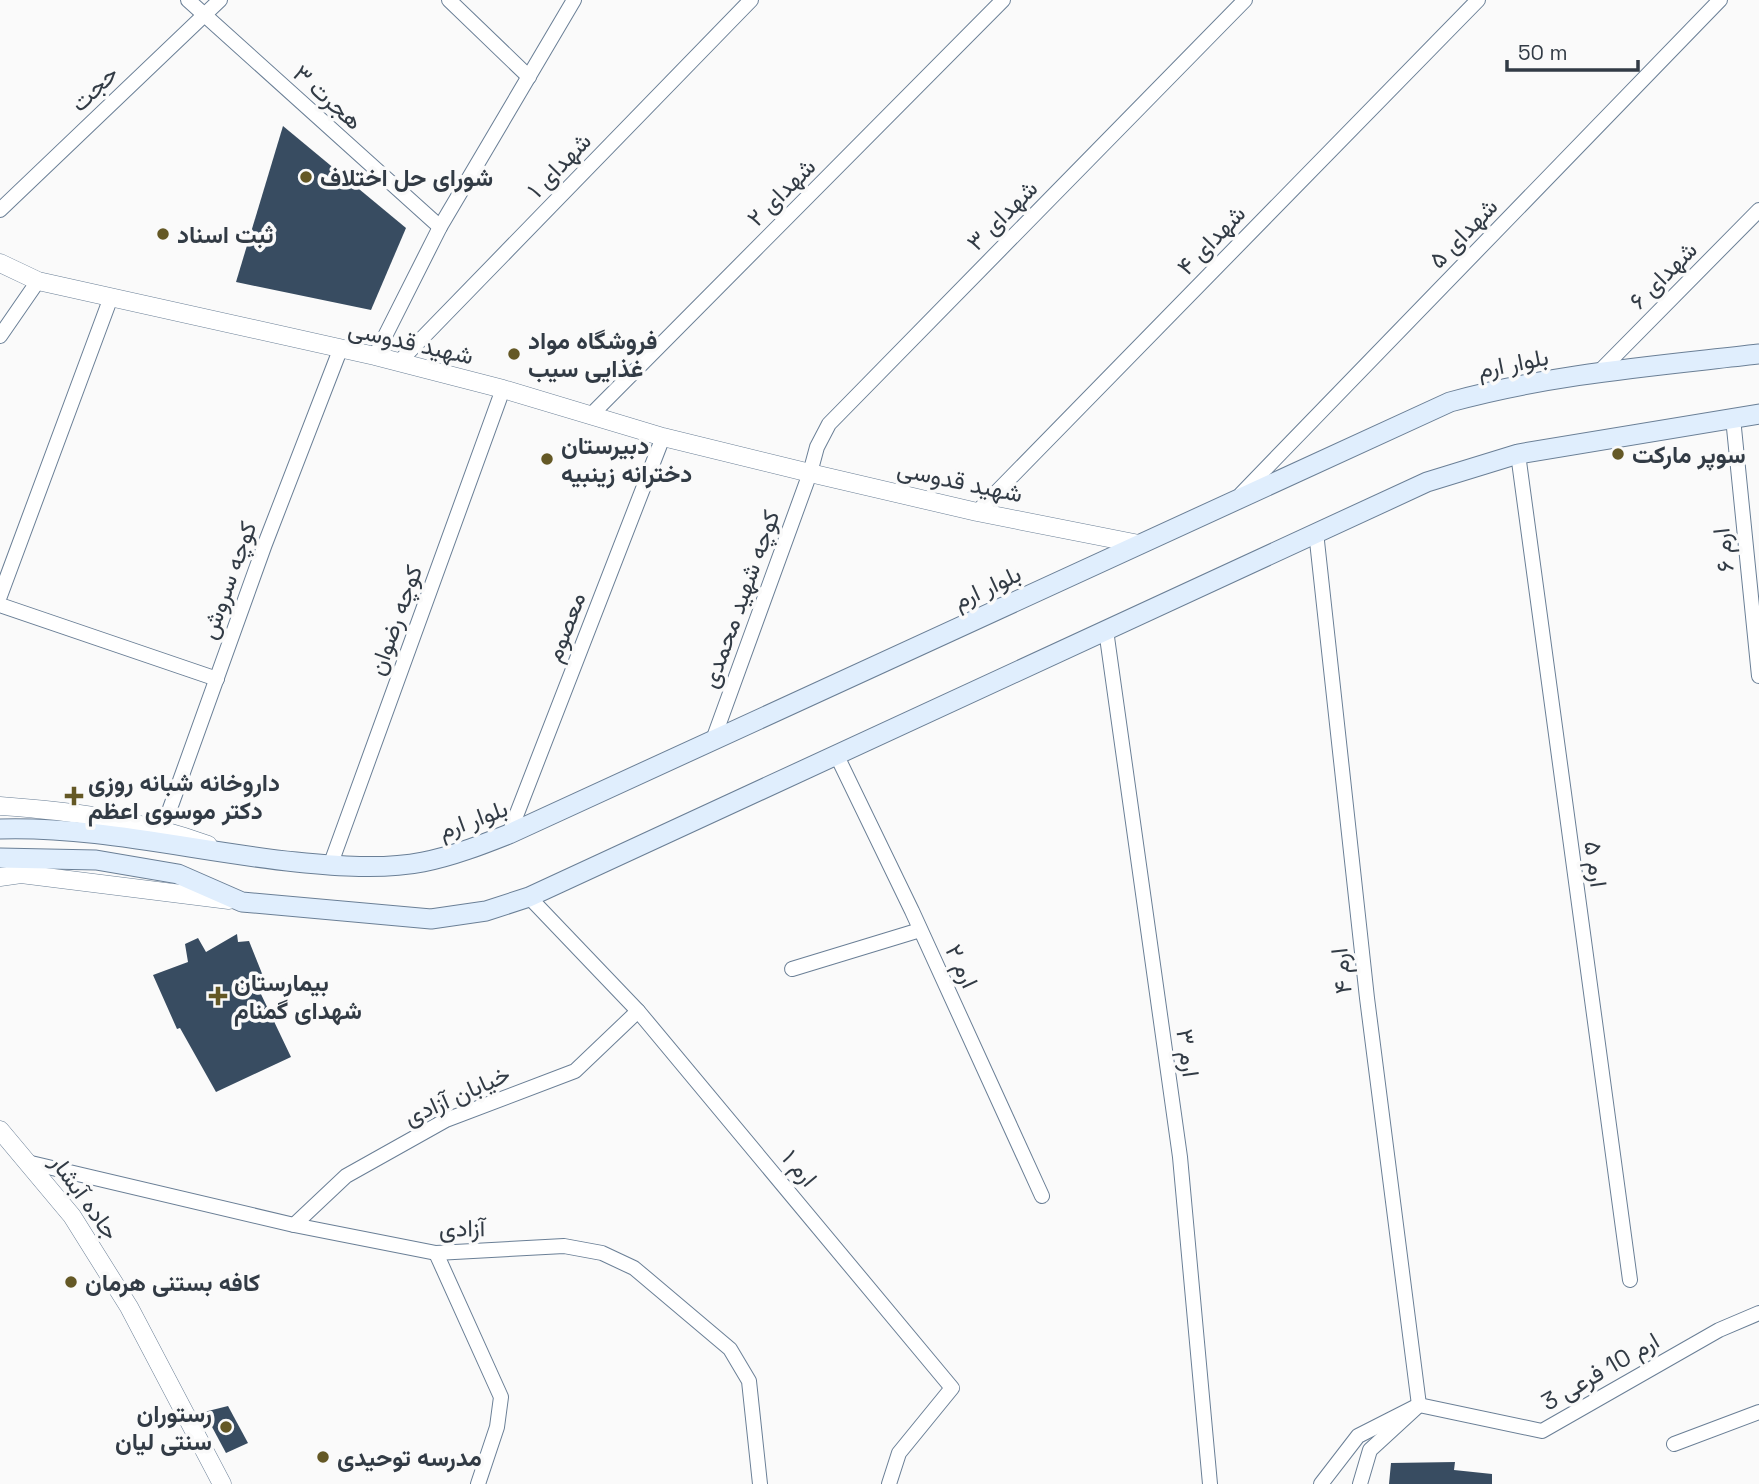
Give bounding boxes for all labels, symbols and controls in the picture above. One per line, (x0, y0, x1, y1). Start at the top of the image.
scale bar (1507, 28, 1638, 72)
text: 50 m (1518, 39, 1568, 66)
street label: حجت (64, 58, 124, 118)
street label: هجرت ۳ (287, 58, 369, 136)
street label: شهدای ۱ (520, 126, 598, 204)
street label: شهدای ۲ (740, 151, 822, 233)
place label: شورای حل اختلاف (320, 162, 493, 193)
marker: شورای حل اختلاف (298, 169, 314, 185)
street label: شهدای ۳ (960, 173, 1044, 257)
street label: شهدای ۵ (1422, 191, 1504, 275)
street label: شهدای ۴ (1170, 198, 1252, 282)
place label: ثبت اسناد (177, 219, 274, 250)
marker: ثبت اسناد (155, 226, 171, 242)
street label: شهدای ۶ (1622, 234, 1704, 316)
street label: شهید قدوسی (345, 313, 477, 371)
place label: فروشگاه مواد غذایی سیب (528, 325, 657, 384)
street label: بلوار ارم (1475, 341, 1551, 386)
marker: فروشگاه مواد غذایی سیب (506, 346, 522, 362)
place label: دبیرستان دخترانه زینبیه (561, 430, 692, 489)
place label: سوپر مارکت (1632, 439, 1746, 471)
marker: سوپر مارکت (1610, 446, 1626, 462)
marker: دبیرستان دخترانه زینبیه (539, 451, 555, 467)
street label: شهید قدوسی (894, 453, 1026, 509)
street label: کوچه شهید محمدی (693, 506, 788, 693)
street label: کوچه سروش (192, 517, 265, 643)
street label: ارم ۶ (1705, 526, 1742, 574)
street label: بلوار ارم (948, 558, 1026, 617)
street label: کوچه رضوان (361, 561, 430, 680)
street label: معصوم (538, 588, 593, 667)
place label: داروخانه شبانه روزی دکتر موسوی اعظم (88, 767, 280, 827)
marker: داروخانه شبانه روزی دکتر موسوی اعظم (66, 788, 82, 804)
street label: بلوار ارم (434, 792, 512, 847)
street label: ارم ۵ (1576, 839, 1615, 889)
street label: ارم ۲ (938, 939, 986, 993)
street label: ارم ۴ (1323, 946, 1360, 996)
place label: بیمارستان شهدای گمنام (234, 967, 362, 1027)
marker: بیمارستان شهدای گمنام (208, 986, 228, 1006)
street label: ارم ۳ (1168, 1027, 1207, 1079)
street label: خیابان آزادی (399, 1058, 515, 1132)
street label: ارم ۱ (775, 1143, 825, 1194)
street label: جاده آبشار (43, 1147, 127, 1246)
street label: آزادی (439, 1212, 488, 1244)
place label: کافه بستنی هرمان (85, 1267, 260, 1298)
marker: کافه بستنی هرمان (63, 1274, 79, 1290)
street label: ارم 10 فرعی 3 (1535, 1325, 1665, 1418)
place label: رستوران سنتی لیان (115, 1398, 212, 1457)
marker: رستوران سنتی لیان (218, 1419, 234, 1435)
place label: مدرسه توحیدی (337, 1442, 482, 1473)
marker: مدرسه توحیدی (315, 1449, 331, 1465)

